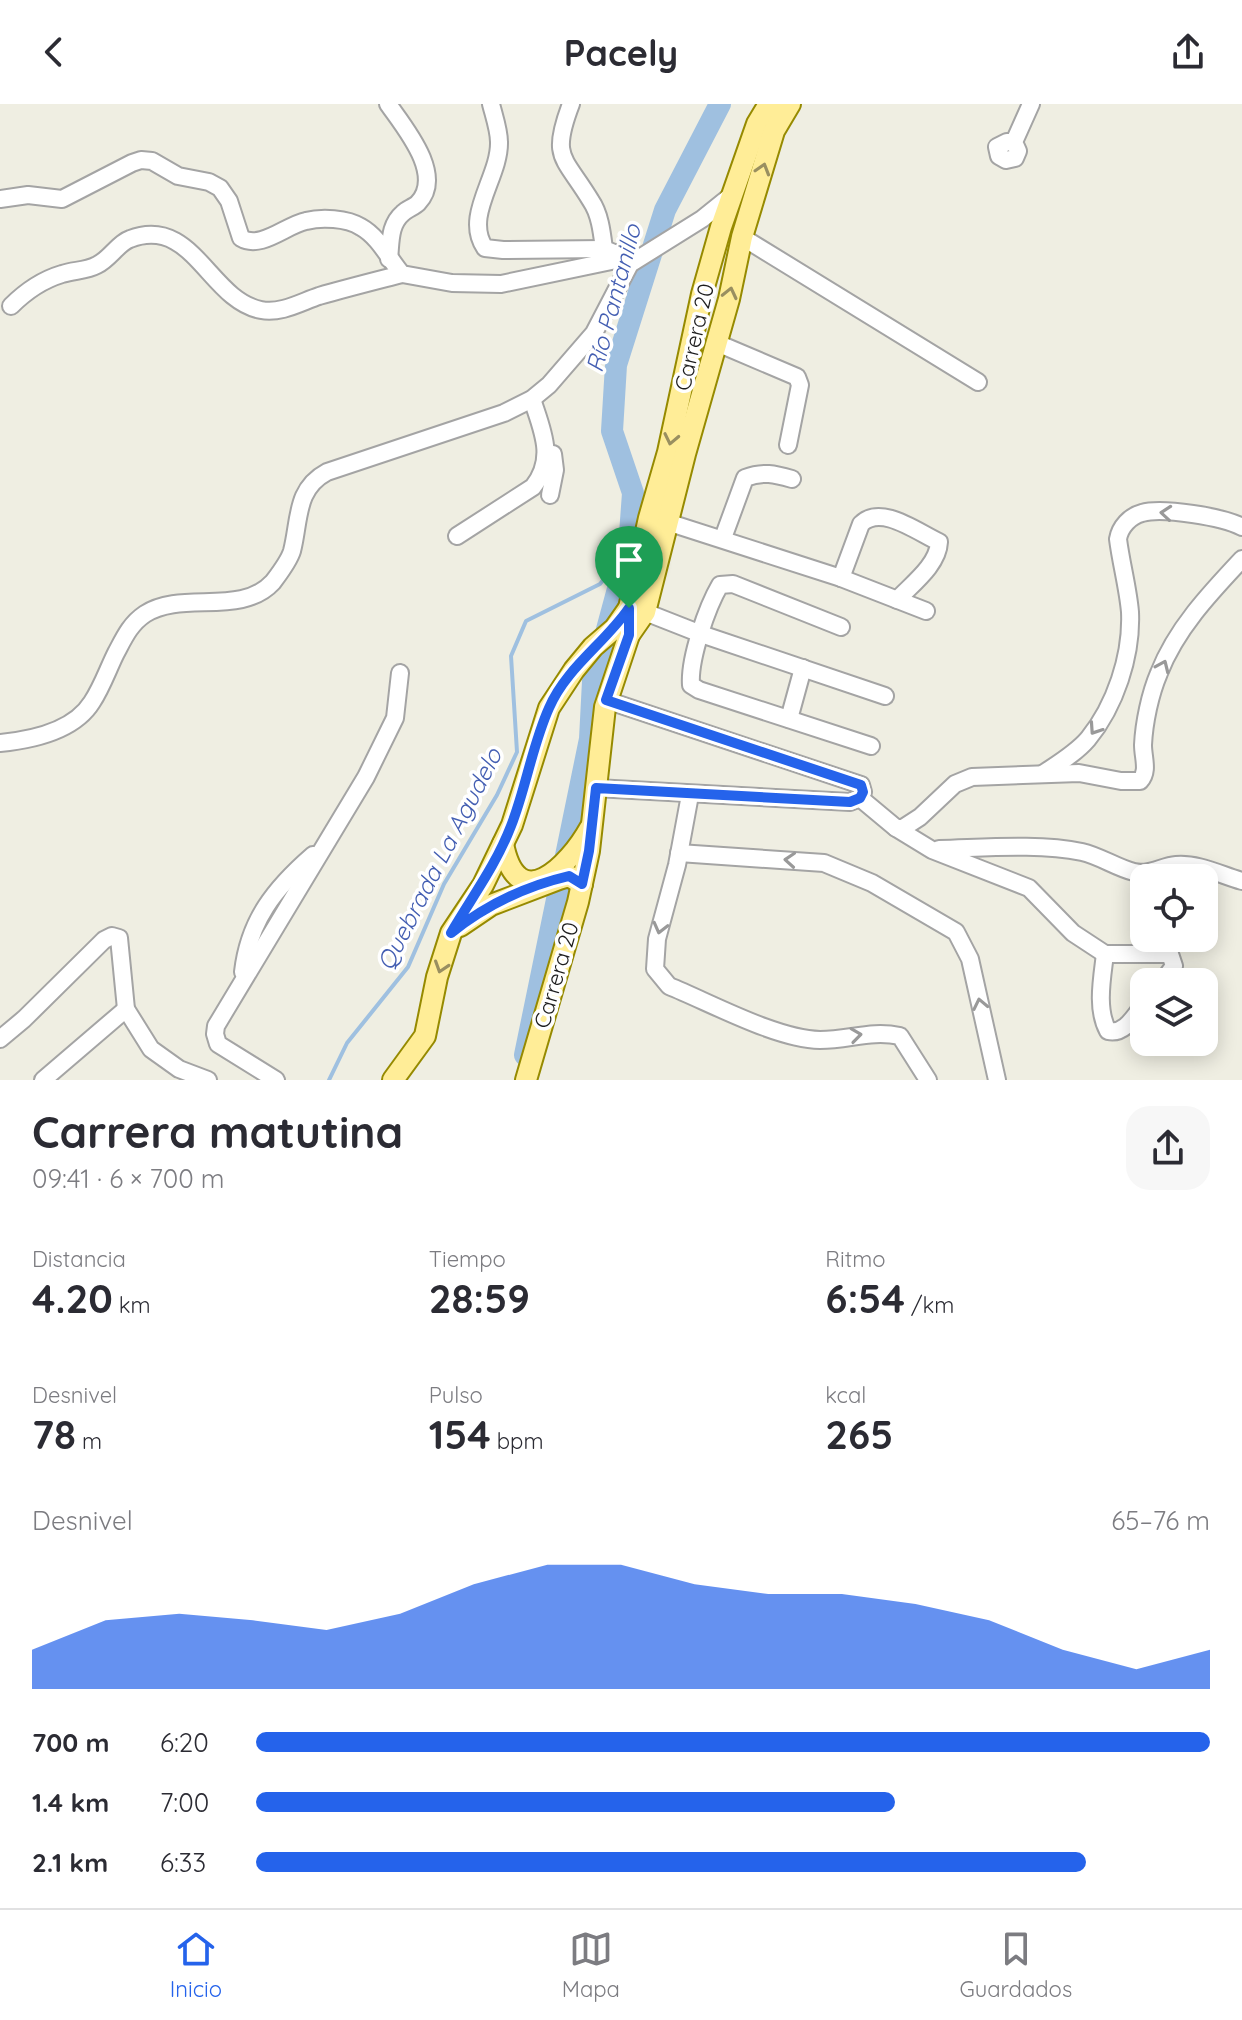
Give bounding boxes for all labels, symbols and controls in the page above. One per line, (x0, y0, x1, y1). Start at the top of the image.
icon: back (32, 30, 76, 74)
text: Pacely (564, 30, 678, 75)
icon: share (1166, 30, 1210, 74)
one-way arrow (754, 163, 770, 176)
water label: Río Pantanillo (579, 219, 648, 375)
street label: Carrera 20 (668, 281, 720, 393)
one-way arrow (721, 287, 738, 301)
one-way arrow (663, 432, 680, 446)
one-way arrow (1159, 505, 1172, 522)
pin (595, 526, 663, 608)
icon: arrive (607, 538, 651, 582)
one-way arrow (1153, 660, 1169, 674)
one-way arrow (1089, 720, 1104, 734)
water label: Quebrada La Agudelo (370, 742, 509, 975)
one-way arrow (783, 852, 796, 869)
map controls (1130, 864, 1218, 1056)
button: locate (1130, 864, 1218, 952)
street label: Carrera 20 (527, 919, 585, 1031)
one-way arrow (653, 921, 670, 935)
one-way arrow (434, 959, 450, 973)
button: layers (1130, 968, 1218, 1056)
one-way arrow (972, 997, 989, 1011)
one-way arrow (849, 1027, 862, 1044)
text: Carrera matutina (32, 1104, 403, 1159)
button: share (1126, 1106, 1210, 1190)
text: 09:41 · 6 × 700 m (32, 1162, 225, 1195)
text: Distancia (32, 1245, 126, 1273)
text: Tiempo (429, 1245, 506, 1273)
text: Ritmo (825, 1245, 886, 1273)
text: 4.20 (32, 1273, 113, 1323)
text: 28:59 (429, 1273, 530, 1323)
text: 6:54 (825, 1273, 905, 1323)
text: km (113, 1291, 151, 1319)
text: /km (905, 1291, 954, 1319)
text: Desnivel (32, 1381, 117, 1409)
text: Pulso (429, 1381, 483, 1409)
text: kcal (825, 1381, 866, 1409)
text: 78 (32, 1409, 76, 1459)
text: 154 (429, 1409, 491, 1459)
text: 265 (825, 1409, 893, 1459)
text: m (76, 1427, 102, 1455)
text: bpm (491, 1427, 544, 1455)
text: Desnivel (32, 1504, 133, 1537)
text: 65–76 m (1111, 1504, 1210, 1537)
text: 700 m (32, 1726, 109, 1759)
text: 6:20 (160, 1726, 209, 1759)
text: 1.4 km (32, 1786, 109, 1819)
text: 7:00 (160, 1786, 209, 1819)
text: 2.1 km (32, 1846, 108, 1879)
text: 6:33 (160, 1846, 206, 1879)
tab: Inicio (170, 1927, 222, 2003)
tab: Mapa (562, 1927, 620, 2003)
tab: Guardados (959, 1927, 1072, 2003)

